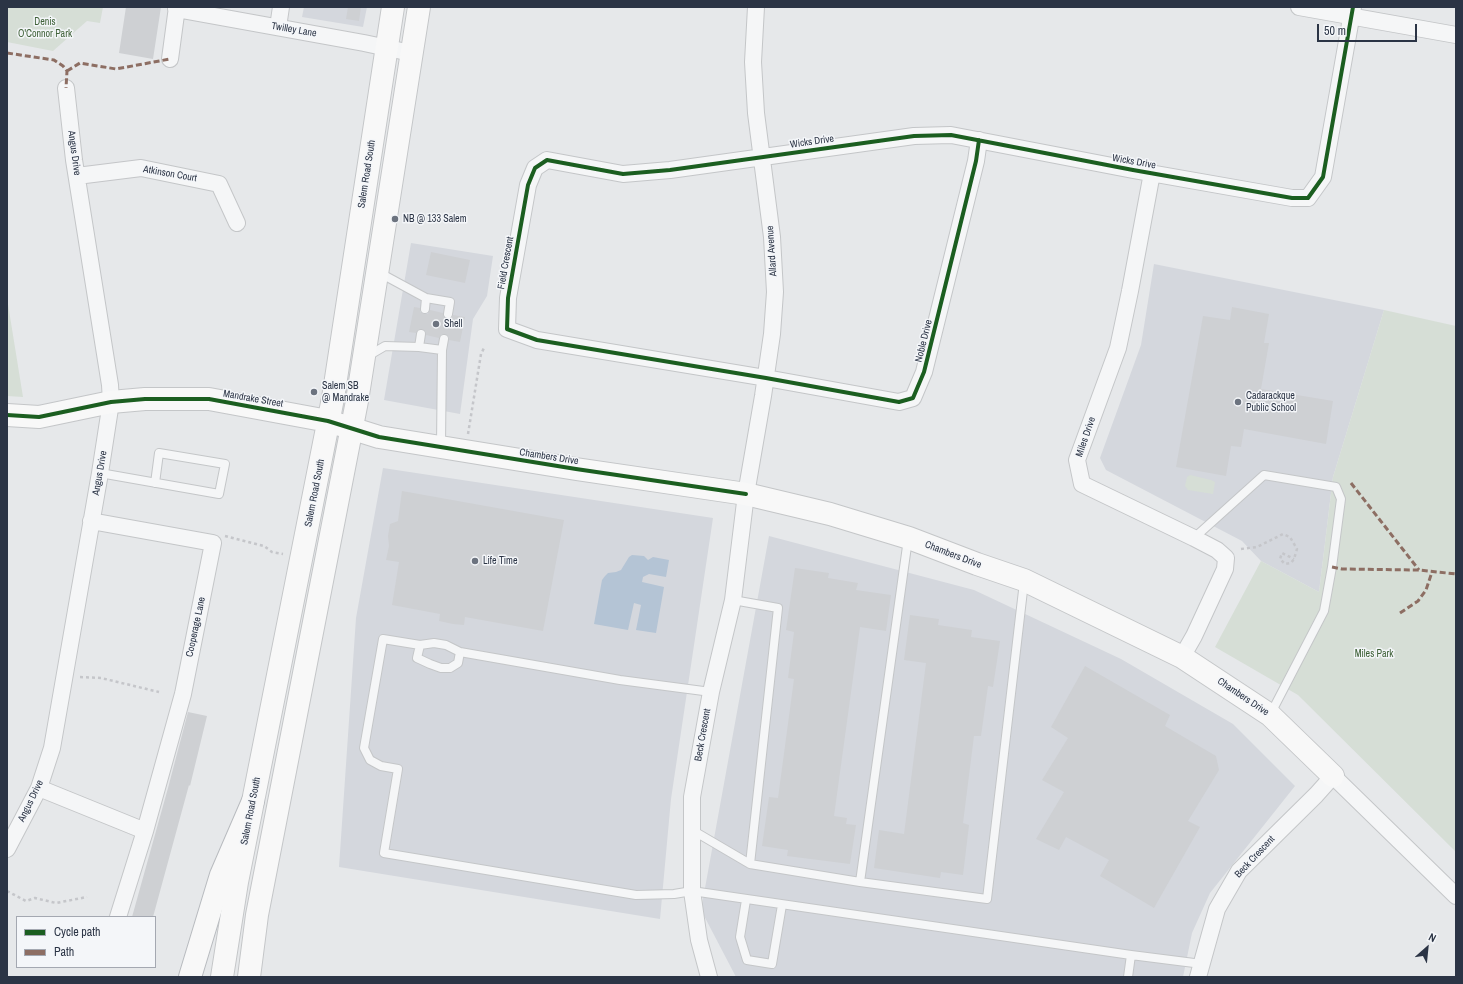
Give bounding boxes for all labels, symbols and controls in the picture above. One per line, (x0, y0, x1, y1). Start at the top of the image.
park label: Denis O'Connor Park (18, 16, 72, 40)
scale bar (1319, 16, 1419, 42)
street label: Twilley Lane (271, 20, 317, 40)
text: 50 m (1324, 23, 1346, 39)
street label: Angus Drive (65, 130, 83, 176)
street label: Wicks Drive (789, 133, 835, 151)
street label: Salem Road South (356, 139, 378, 209)
street label: Wicks Drive (1111, 152, 1157, 172)
street label: Atkinson Court (142, 163, 198, 185)
place label: NB @ 133 Salem (403, 213, 466, 225)
marker: NB @ 133 Salem (390, 214, 400, 224)
street label: Allard Avenue (764, 225, 780, 277)
street label: Field Crescent (495, 236, 517, 290)
place label: Shell (444, 318, 462, 330)
marker: Shell (431, 319, 441, 329)
street label: Noble Drive (913, 319, 935, 363)
place label: Salem SB @ Mandrake (322, 380, 369, 404)
marker: Salem SB @ Mandrake (309, 387, 319, 397)
street label: Mandrake Street (222, 388, 284, 410)
place label: Cadarackque Public School (1246, 390, 1296, 414)
marker: Cadarackque Public School (1233, 397, 1243, 407)
street label: Miles Drive (1074, 415, 1098, 459)
street label: Chambers Drive (519, 446, 579, 468)
street label: Angus Drive (90, 450, 110, 496)
street label: Salem Road South (303, 458, 327, 528)
street label: Chambers Drive (923, 539, 983, 571)
place label: Life Time (483, 555, 517, 567)
marker: Life Time (470, 556, 480, 566)
street label: Cooperage Lane (184, 596, 208, 658)
park label: Miles Park (1355, 648, 1393, 660)
street label: Chambers Drive (1215, 675, 1271, 719)
street label: Beck Crescent (692, 708, 714, 762)
street label: Salem Road South (239, 776, 263, 846)
street label: Angus Drive (16, 778, 46, 824)
street label: Beck Crescent (1232, 833, 1278, 881)
legend (16, 916, 156, 968)
text: Cycle path (54, 924, 101, 940)
north arrow (1407, 928, 1447, 968)
text: N (1426, 930, 1439, 945)
text: Path (54, 944, 74, 960)

